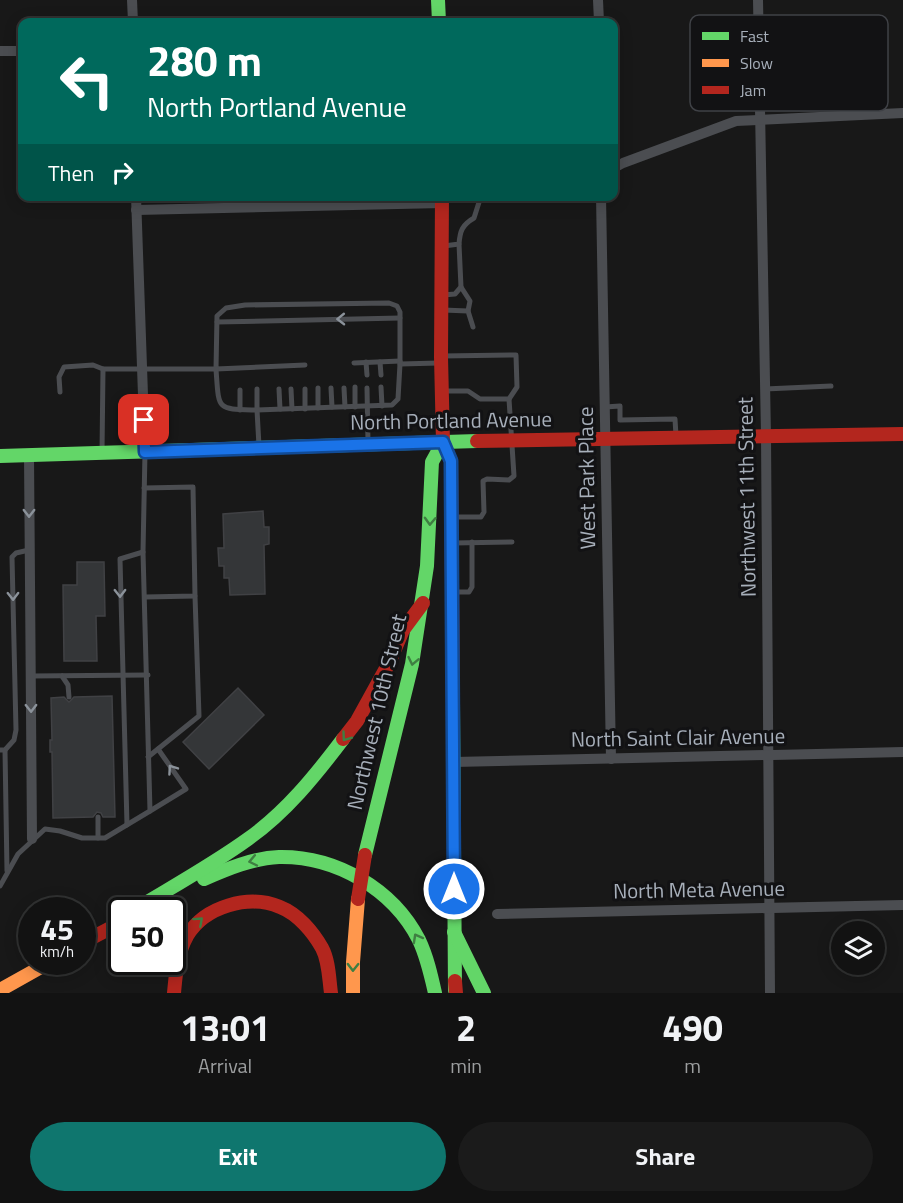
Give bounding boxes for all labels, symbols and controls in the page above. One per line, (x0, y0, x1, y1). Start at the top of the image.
legend (690, 15, 888, 111)
text: Fast (740, 24, 769, 48)
text: 280 m (147, 28, 262, 92)
icon: left (48, 42, 126, 120)
text: Slow (740, 51, 773, 75)
text: Jam (740, 78, 766, 102)
text: North Portland Avenue (147, 86, 407, 127)
text: Then (48, 156, 94, 190)
icon: right (106, 156, 139, 189)
one-way arrow (337, 313, 346, 325)
pin (118, 394, 169, 445)
street label: Northwest 11th Street (728, 396, 764, 597)
street label: North Portland Avenue (350, 402, 552, 438)
icon: arrive (127, 403, 160, 436)
street label: West Park Place (569, 406, 603, 550)
one-way arrow (23, 509, 35, 518)
one-way arrow (424, 516, 436, 525)
one-way arrow (114, 588, 127, 597)
one-way arrow (6, 591, 19, 600)
street label: Northwest 10th Street (338, 610, 414, 813)
one-way arrow (407, 656, 420, 666)
one-way arrow (25, 704, 37, 713)
street label: North Saint Clair Avenue (571, 719, 785, 755)
one-way arrow (342, 730, 353, 741)
one-way arrow (168, 765, 179, 776)
one-way arrow (248, 854, 258, 867)
position arrow (422, 857, 486, 921)
street label: North Meta Avenue (613, 872, 785, 906)
speed limit sign: 50 (108, 897, 186, 975)
text: 45 (40, 906, 74, 952)
one-way arrow (192, 917, 203, 928)
map controls (831, 921, 885, 975)
button: layers (831, 921, 885, 975)
one-way arrow (413, 934, 425, 944)
text: km/h (40, 940, 74, 963)
one-way arrow (347, 962, 359, 971)
text: 13:01 (180, 1000, 270, 1055)
text: 2 (456, 1000, 476, 1055)
text: 490 (662, 1000, 723, 1055)
text: Arrival (198, 1050, 252, 1081)
text: min (450, 1050, 482, 1081)
text: m (684, 1050, 701, 1081)
button: Exit (30, 1122, 446, 1191)
button: Share (458, 1122, 873, 1191)

